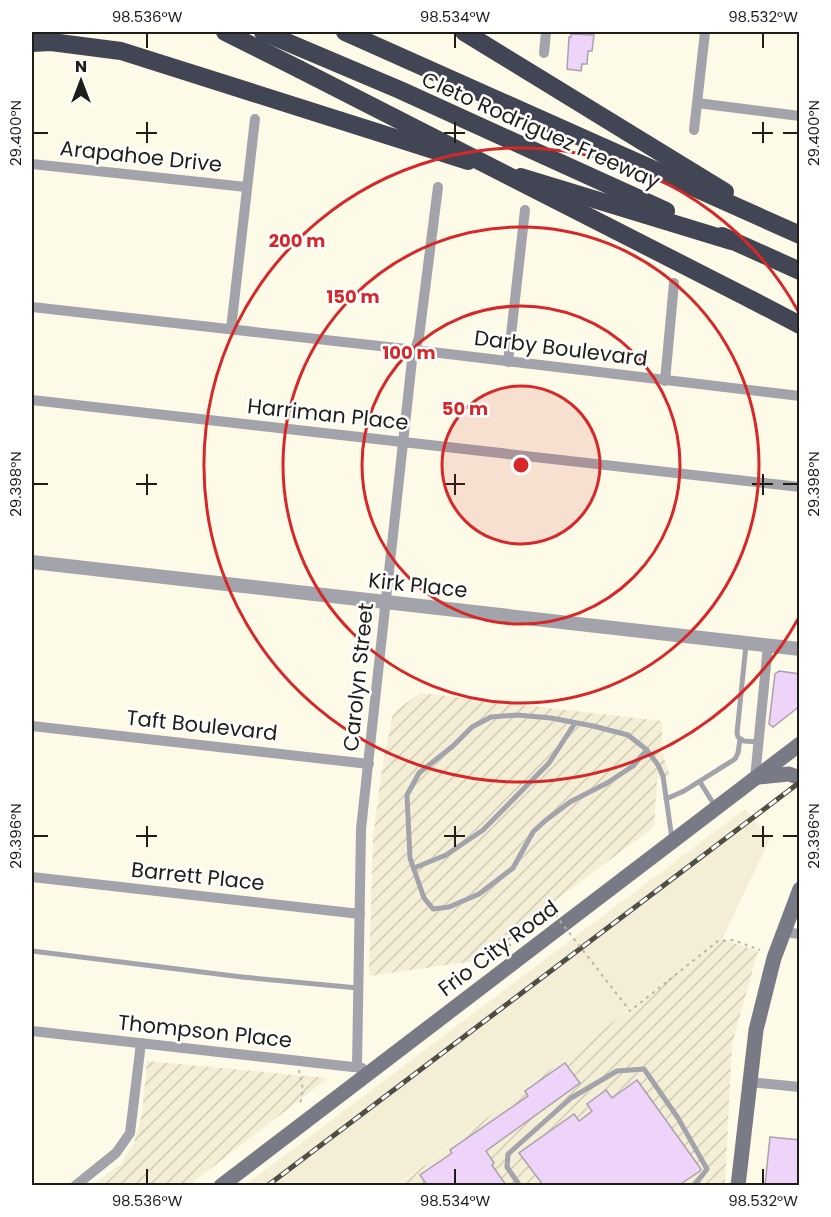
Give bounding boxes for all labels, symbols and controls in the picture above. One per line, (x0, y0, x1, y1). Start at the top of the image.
text: 98.536°W (112, 6, 183, 27)
text: 98.534°W (420, 6, 491, 27)
text: 98.532°W (728, 6, 798, 27)
north arrow (51, 51, 111, 111)
text: N (75, 55, 87, 78)
street label: Cleto Rodriguez Freeway (417, 64, 665, 196)
text: 29.400°N (5, 100, 26, 166)
text: 29.400°N (803, 100, 824, 166)
street label: Arapahoe Drive (59, 133, 223, 179)
text: 200 m (269, 228, 325, 253)
text: 150 m (326, 284, 380, 309)
street label: Darby Boulevard (473, 323, 649, 373)
text: 100 m (382, 340, 436, 365)
street label: Harriman Place (246, 391, 410, 437)
text: 50 m (442, 396, 488, 421)
text: 29.398°N (5, 451, 26, 517)
text: 29.398°N (803, 451, 824, 517)
centre of rings (511, 455, 531, 475)
street label: Kirk Place (367, 565, 469, 605)
street label: Carolyn Street (336, 601, 380, 753)
street label: Taft Boulevard (125, 703, 279, 747)
text: 29.396°N (5, 803, 26, 869)
text: 29.396°N (803, 803, 824, 869)
street label: Barrett Place (130, 855, 266, 897)
street label: Frio City Road (432, 893, 564, 1003)
street label: Thompson Place (117, 1007, 293, 1055)
text: 98.536°W (112, 1190, 183, 1211)
text: 98.534°W (420, 1190, 491, 1211)
text: 98.532°W (728, 1190, 798, 1211)

